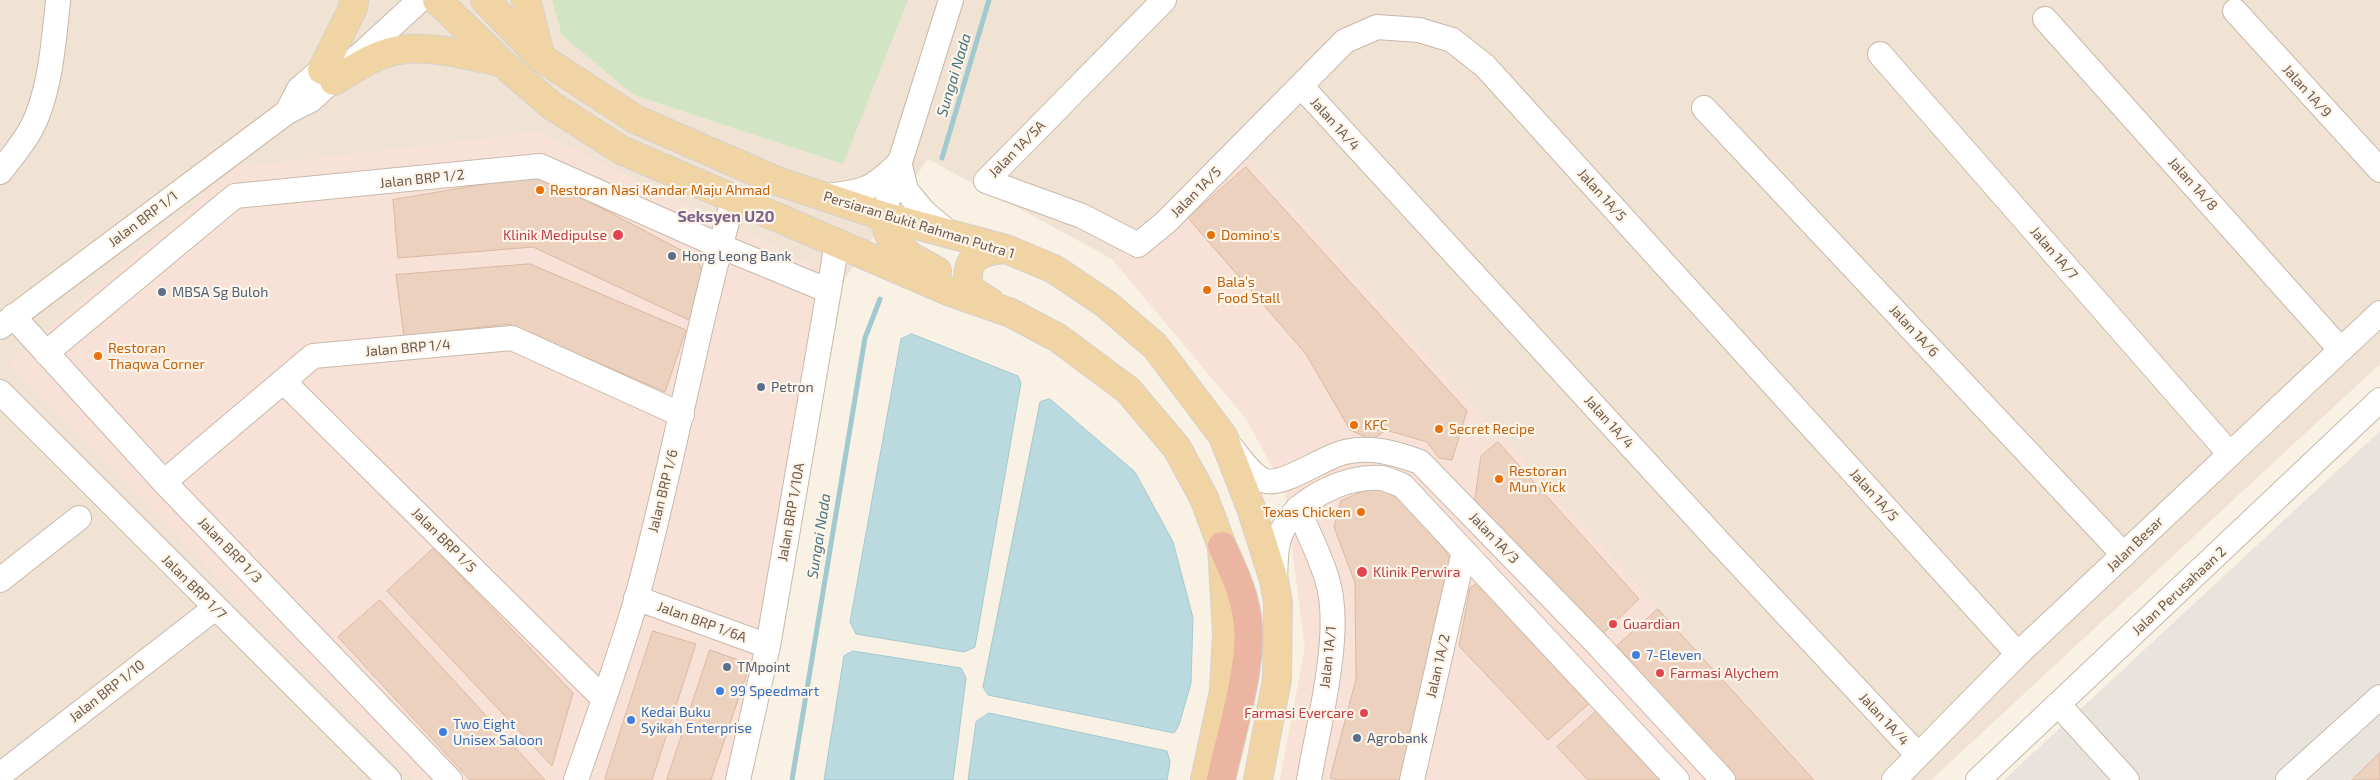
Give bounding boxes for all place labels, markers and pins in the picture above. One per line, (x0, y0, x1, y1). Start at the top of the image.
place label: Restoran Nasi Kandar Maju Ahmad (550, 182, 770, 198)
marker: Restoran Nasi Kandar Maju Ahmad (534, 184, 546, 196)
place label: Klinik Medipulse (503, 227, 607, 243)
place label: Domino's (1221, 227, 1280, 243)
marker: Klinik Medipulse (611, 228, 625, 242)
marker: Domino's (1205, 229, 1217, 241)
place label: Hong Leong Bank (682, 248, 792, 264)
marker: Hong Leong Bank (666, 250, 678, 262)
place label: Bala’s Food Stall (1217, 274, 1280, 306)
place label: MBSA Sg Buloh (172, 284, 268, 300)
marker: Bala’s Food Stall (1201, 284, 1213, 296)
marker: MBSA Sg Buloh (156, 286, 168, 298)
place label: Restoran Thaqwa Corner (108, 340, 205, 372)
marker: Restoran Thaqwa Corner (92, 350, 104, 362)
place label: Petron (771, 379, 814, 395)
marker: Petron (755, 381, 767, 393)
place label: KFC (1364, 417, 1388, 433)
marker: KFC (1348, 419, 1360, 431)
place label: Secret Recipe (1449, 421, 1535, 437)
marker: Secret Recipe (1433, 423, 1445, 435)
place label: Restoran Mun Yick (1509, 463, 1567, 496)
marker: Restoran Mun Yick (1493, 473, 1505, 485)
place label: Texas Chicken (1263, 504, 1351, 520)
marker: Texas Chicken (1355, 506, 1367, 518)
place label: Klinik Perwira (1373, 564, 1460, 580)
marker: Klinik Perwira (1355, 565, 1369, 579)
place label: Guardian (1623, 616, 1680, 632)
marker: Guardian (1607, 618, 1619, 630)
place label: 7-Eleven (1646, 647, 1702, 663)
marker: 7-Eleven (1630, 649, 1642, 661)
place label: TMpoint (737, 659, 790, 675)
marker: TMpoint (721, 661, 733, 673)
place label: Farmasi Alychem (1670, 665, 1779, 681)
marker: Farmasi Alychem (1654, 667, 1666, 679)
place label: 99 Speedmart (730, 683, 819, 699)
marker: 99 Speedmart (714, 685, 726, 697)
place label: Kedai Buku Syikah Enterprise (641, 704, 752, 736)
place label: Farmasi Evercare (1244, 705, 1354, 721)
marker: Farmasi Evercare (1358, 707, 1370, 719)
marker: Kedai Buku Syikah Enterprise (625, 714, 637, 726)
place label: Two Eight Unisex Saloon (453, 716, 543, 749)
marker: Two Eight Unisex Saloon (437, 726, 449, 738)
place label: Agrobank (1367, 730, 1428, 746)
marker: Agrobank (1351, 732, 1363, 744)

